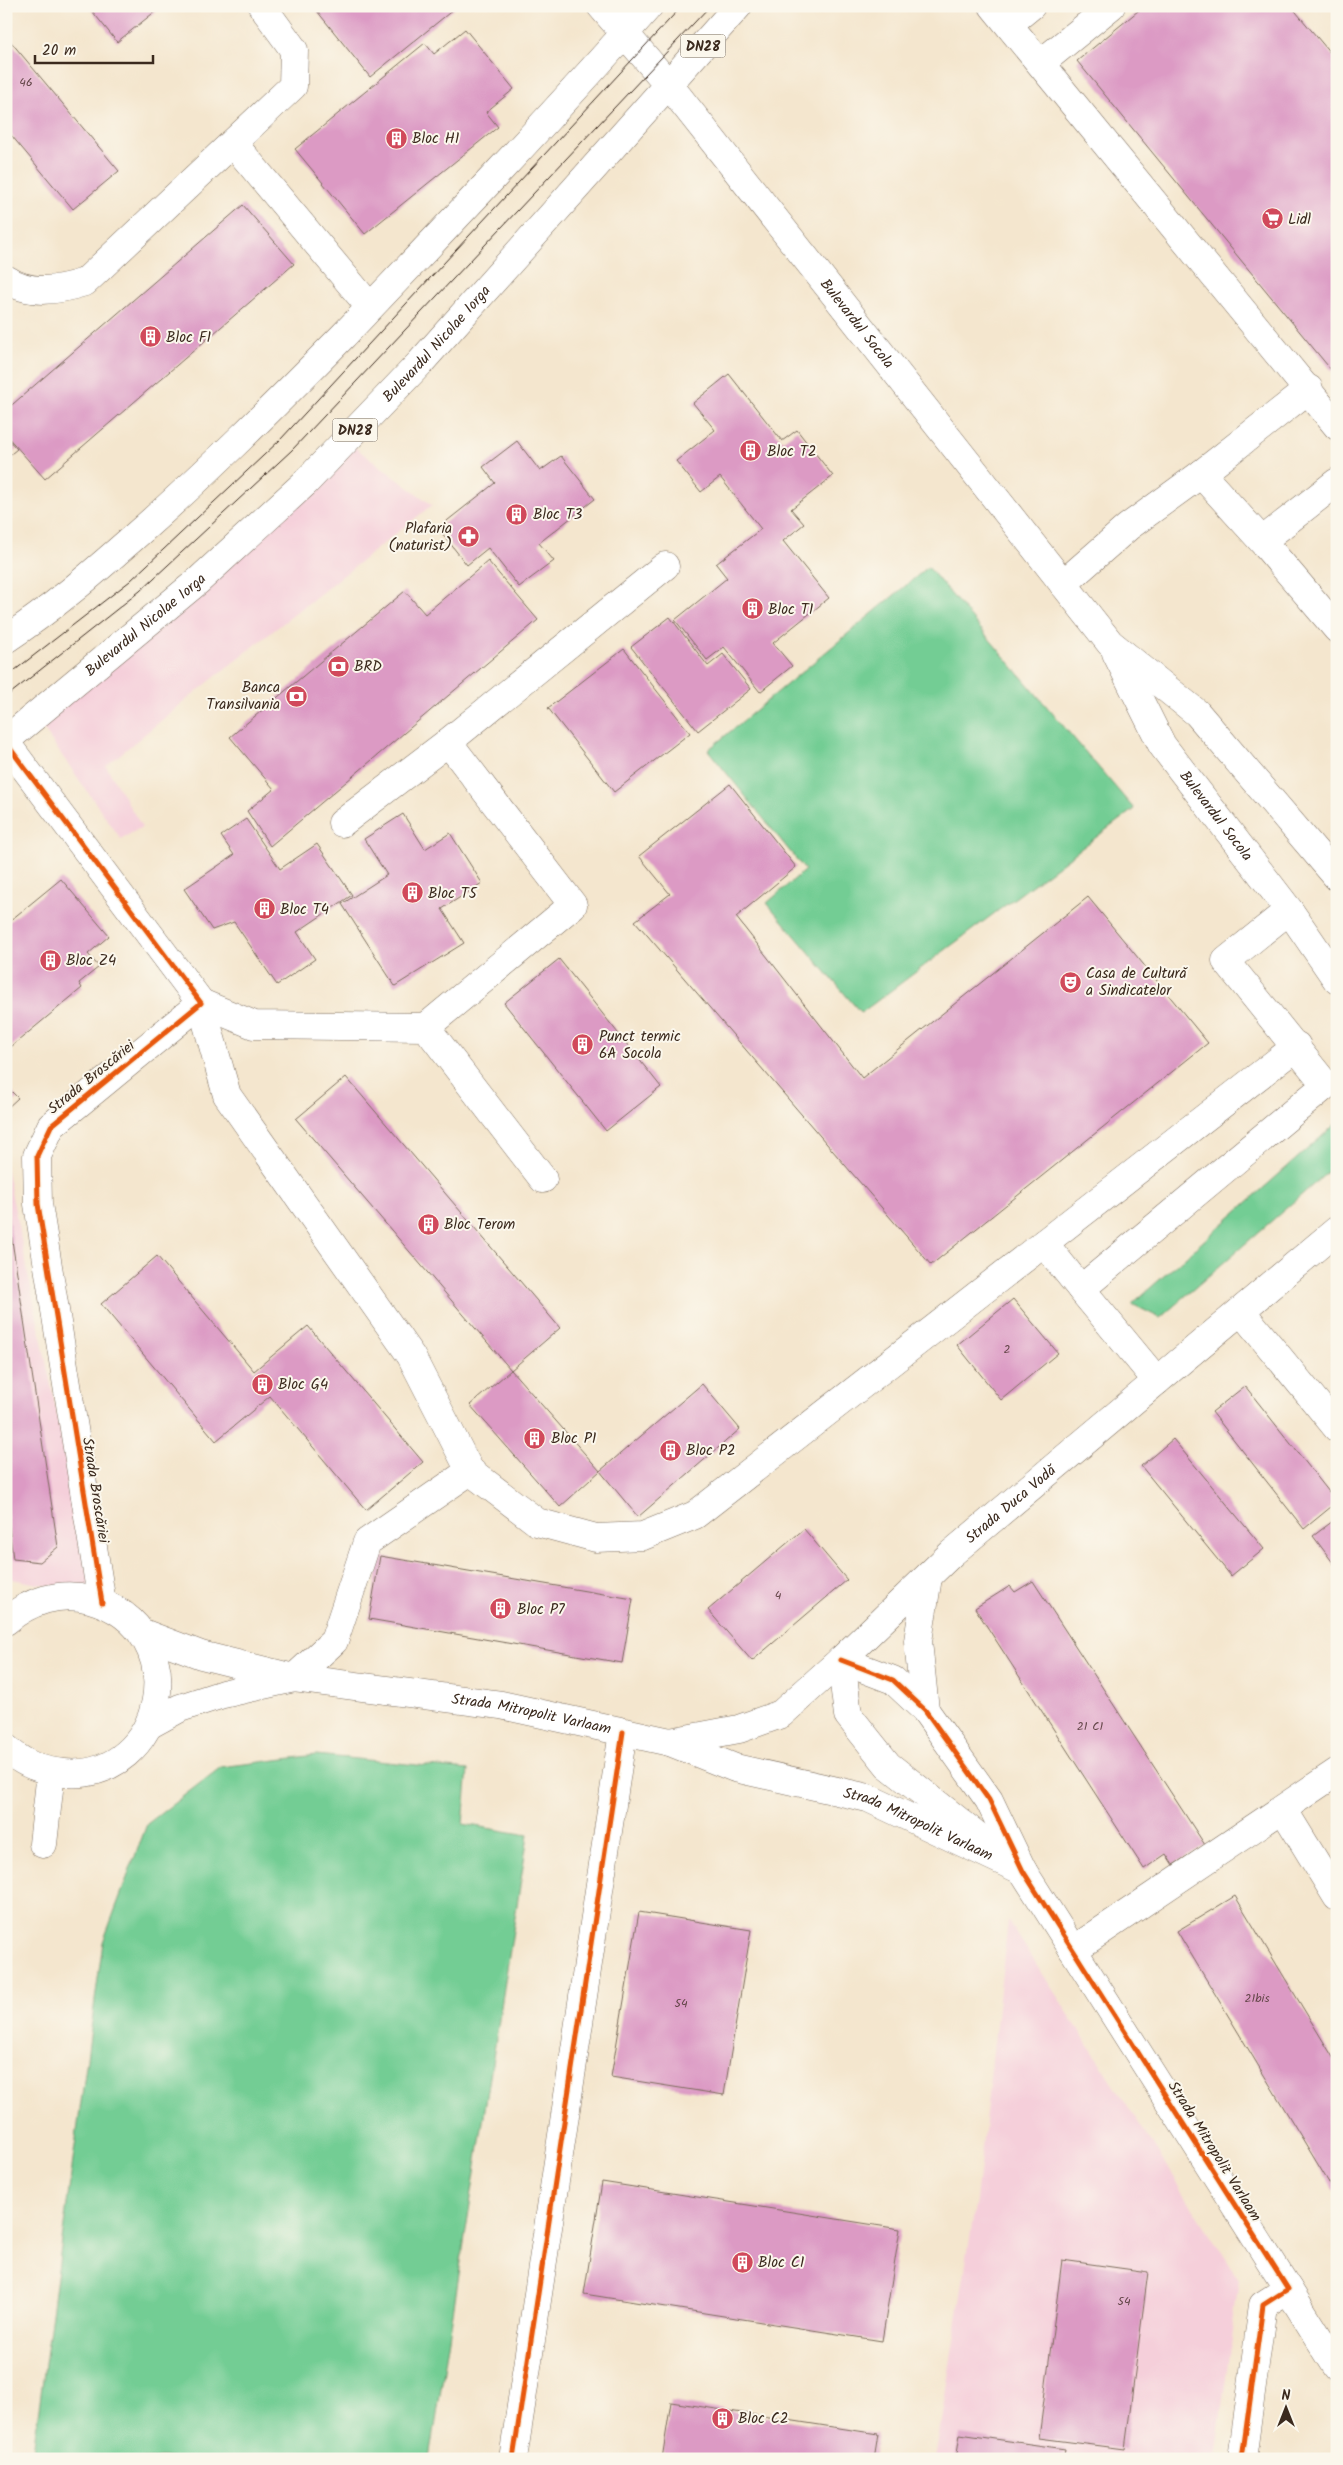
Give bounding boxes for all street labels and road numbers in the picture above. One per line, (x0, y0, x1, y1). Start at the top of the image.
road number: DN28 (680, 34, 726, 58)
street label: Bulevardul Socola (813, 274, 900, 374)
street label: Bulevardul Nicolae Iorga (377, 280, 497, 408)
road number: DN28 (332, 418, 378, 442)
street label: Bulevardul Nicolae Iorga (80, 568, 212, 683)
street label: Bulevardul Socola (1173, 766, 1258, 867)
street label: Strada Broscăriei (43, 1034, 142, 1121)
street label: Strada Broscăriei (75, 1436, 115, 1546)
street label: Strada Duca Vodă (960, 1458, 1063, 1550)
street label: Strada Mitropolit Varlaam (450, 1688, 613, 1742)
street label: Strada Mitropolit Varlaam (841, 1782, 997, 1868)
street label: Strada Mitropolit Varlaam (1161, 2076, 1267, 2227)

